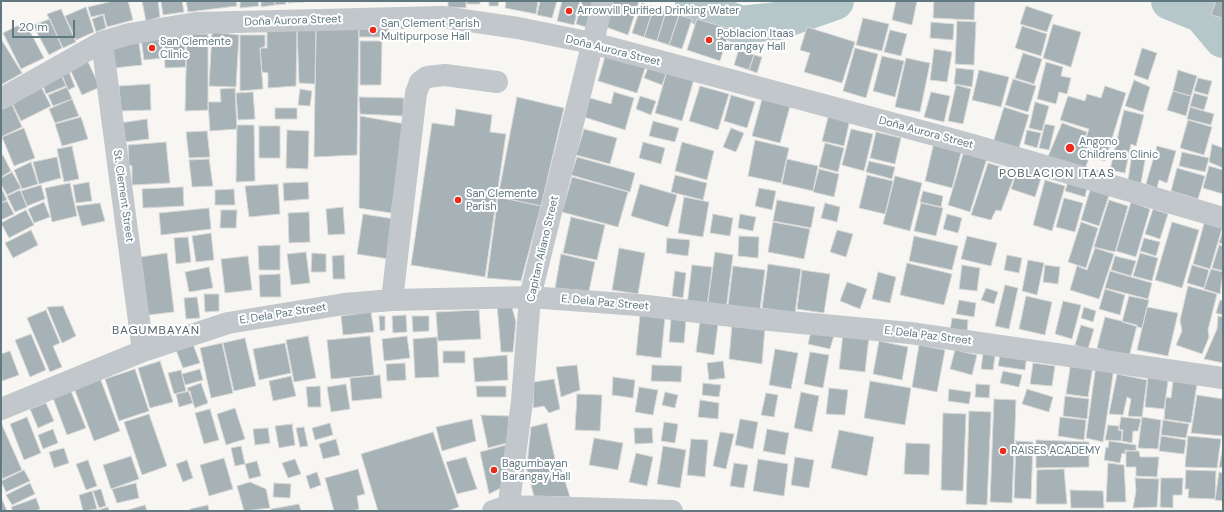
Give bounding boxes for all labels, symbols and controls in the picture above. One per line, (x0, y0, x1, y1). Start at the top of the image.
place label: Arrowvill Purified Drinking Water (577, 4, 739, 18)
marker: Arrowvill Purified Drinking Water (564, 6, 574, 16)
scale bar (14, 12, 77, 38)
street label: Doña Aurora Street (244, 13, 342, 29)
place label: San Clement Parish Multipurpose Hall (381, 17, 479, 43)
text: 20 m (19, 19, 48, 35)
marker: San Clement Parish Multipurpose Hall (368, 25, 378, 35)
place label: Poblacion Itaas Barangay Hall (717, 27, 794, 53)
street label: Doña Aurora Street (564, 33, 662, 69)
place label: San Clemente Clinic (160, 35, 231, 61)
marker: Poblacion Itaas Barangay Hall (704, 35, 714, 45)
marker: San Clemente Clinic (147, 43, 157, 53)
street label: Doña Aurora Street (877, 114, 975, 152)
place label: Angono Childrens Clinic (1079, 135, 1158, 161)
marker: Angono Childrens Clinic (1064, 142, 1076, 154)
street label: St. Clement Street (110, 149, 136, 243)
district label: POBLACION ITAAS (999, 167, 1115, 181)
place label: San Clemente Parish (466, 187, 537, 213)
marker: San Clemente Parish (453, 195, 463, 205)
street label: Capitan Aliano Street (524, 195, 562, 303)
street label: E. Dela Paz Street (561, 293, 649, 313)
street label: E. Dela Paz Street (239, 301, 327, 327)
district label: BAGUMBAYAN (112, 324, 200, 338)
street label: E. Dela Paz Street (884, 324, 972, 348)
place label: RAISES ACADEMY (1011, 444, 1101, 458)
marker: RAISES ACADEMY (998, 446, 1008, 456)
place label: Bagumbayan Barangay Hall (502, 457, 570, 483)
marker: Bagumbayan Barangay Hall (489, 465, 499, 475)

